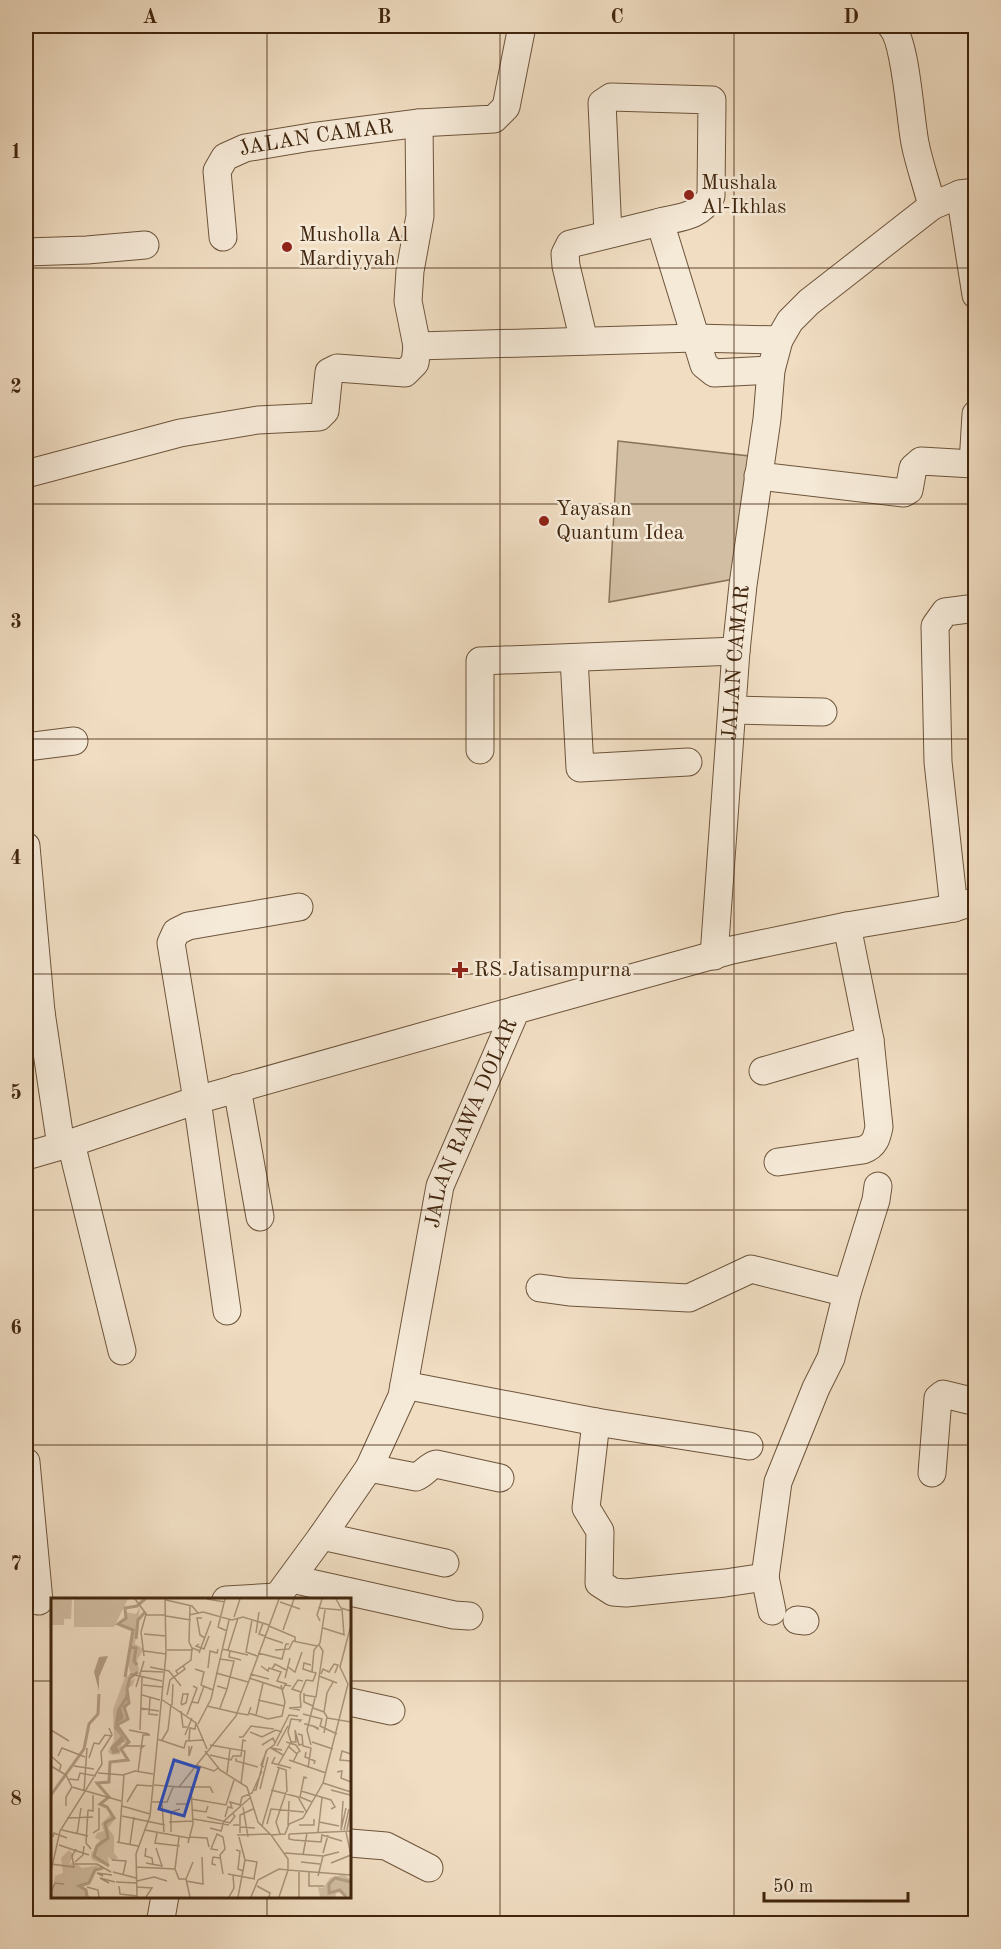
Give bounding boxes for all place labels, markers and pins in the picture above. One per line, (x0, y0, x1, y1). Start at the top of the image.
place label: Mushala Al-Ikhlas (701, 173, 786, 218)
marker: Mushala Al-Ikhlas (682, 188, 696, 202)
place label: Musholla Al Mardiyyah (299, 225, 408, 270)
marker: Musholla Al Mardiyyah (280, 240, 294, 254)
place label: Yayasan Quantum Idea (556, 499, 684, 544)
marker: Yayasan Quantum Idea (537, 514, 551, 528)
place label: RS Jatisampurna (474, 960, 631, 981)
marker: RS Jatisampurna (451, 961, 469, 979)

